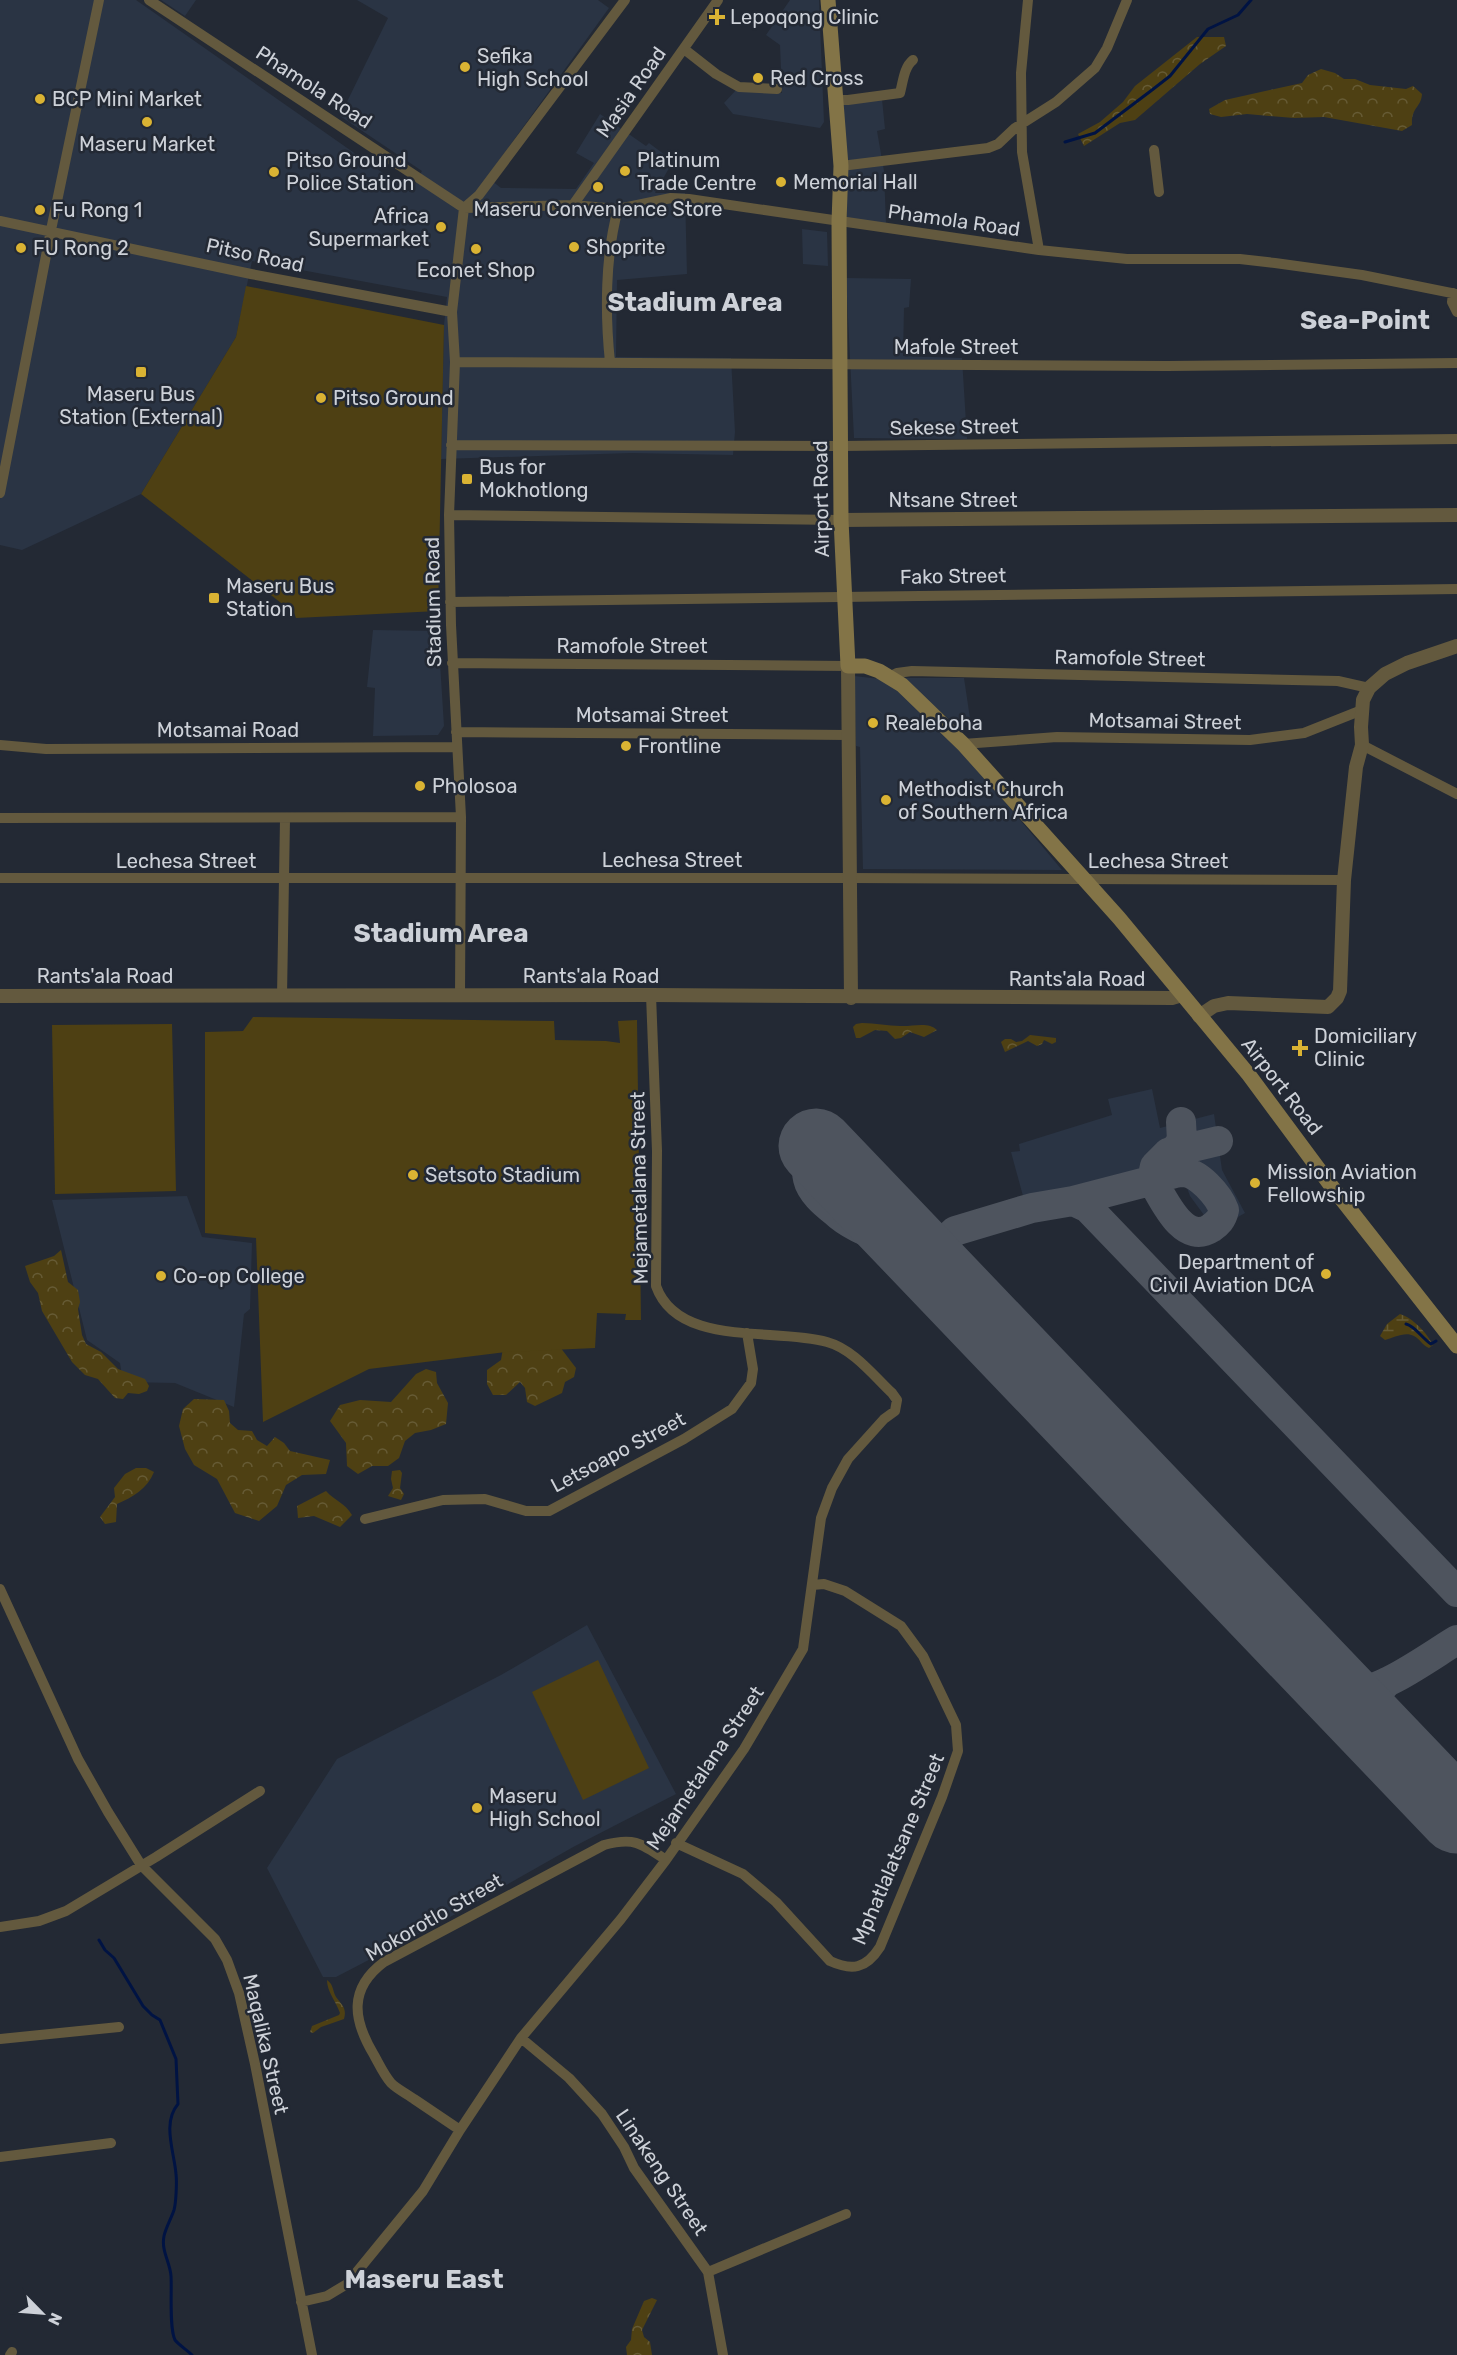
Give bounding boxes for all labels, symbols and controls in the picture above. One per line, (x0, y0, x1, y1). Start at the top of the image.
place label: Lepoqong Clinic (730, 5, 879, 29)
marker: Lepoqong Clinic (708, 8, 726, 26)
street label: Phamola Road (251, 41, 377, 133)
street label: Masia Road (591, 42, 671, 142)
place label: Sefika High School (477, 44, 589, 91)
marker: Sefika High School (458, 60, 472, 74)
place label: Red Cross (770, 66, 864, 90)
marker: Red Cross (751, 71, 765, 85)
place label: BCP Mini Market (52, 87, 202, 111)
marker: BCP Mini Market (33, 92, 47, 106)
marker: Maseru Market (140, 115, 154, 129)
place label: Maseru Market (79, 132, 215, 156)
place label: Pitso Ground Police Station (286, 148, 415, 195)
place label: Platinum Trade Centre (637, 148, 756, 195)
marker: Platinum Trade Centre (618, 164, 632, 178)
marker: Pitso Ground Police Station (267, 165, 281, 179)
place label: Memorial Hall (793, 170, 918, 194)
marker: Memorial Hall (774, 175, 788, 189)
marker: Maseru Convenience Store (591, 180, 605, 194)
place label: Maseru Convenience Store (473, 197, 723, 221)
place label: Fu Rong 1 (52, 198, 142, 222)
street label: Phamola Road (886, 199, 1022, 241)
marker: Fu Rong 1 (33, 203, 47, 217)
place label: Africa Supermarket (309, 204, 429, 251)
marker: Africa Supermarket (434, 220, 448, 234)
street label: Pitso Road (204, 233, 306, 277)
place label: Shoprite (586, 235, 665, 259)
place label: FU Rong 2 (33, 236, 129, 260)
marker: Shoprite (567, 240, 581, 254)
marker: FU Rong 2 (14, 241, 28, 255)
marker: Econet Shop (469, 242, 483, 256)
place label: Econet Shop (417, 258, 535, 282)
district label: Stadium Area (607, 287, 783, 318)
district label: Sea-Point (1300, 305, 1430, 336)
street label: Mafole Street (894, 335, 1018, 359)
marker: Maseru Bus Station (External) (134, 365, 148, 379)
place label: Maseru Bus Station (External) (59, 382, 223, 429)
place label: Pitso Ground (333, 386, 454, 410)
marker: Pitso Ground (314, 391, 328, 405)
street label: Sekese Street (889, 414, 1019, 440)
street label: Airport Road (808, 440, 834, 558)
place label: Bus for Mokhotlong (479, 455, 588, 502)
marker: Bus for Mokhotlong (460, 472, 474, 486)
street label: Ntsane Street (889, 488, 1018, 512)
street label: Stadium Road (420, 537, 446, 667)
street label: Fako Street (900, 563, 1006, 589)
place label: Maseru Bus Station (226, 574, 334, 621)
marker: Maseru Bus Station (207, 591, 221, 605)
street label: Ramofole Street (556, 634, 708, 658)
street label: Ramofole Street (1054, 645, 1206, 671)
street label: Motsamai Street (576, 703, 729, 727)
street label: Motsamai Street (1088, 708, 1242, 734)
place label: Realeboha (885, 711, 983, 735)
marker: Realeboha (866, 716, 880, 730)
street label: Motsamai Road (157, 718, 299, 742)
place label: Frontline (638, 734, 721, 758)
marker: Frontline (619, 739, 633, 753)
place label: Pholosoa (432, 774, 518, 798)
place label: Methodist Church of Southern Africa (898, 777, 1068, 824)
marker: Pholosoa (413, 779, 427, 793)
marker: Methodist Church of Southern Africa (879, 793, 893, 807)
street label: Lechesa Street (602, 848, 742, 872)
street label: Lechesa Street (116, 849, 256, 873)
street label: Lechesa Street (1088, 849, 1228, 873)
district label: Stadium Area (353, 918, 529, 949)
street label: Rants'ala Road (37, 964, 173, 988)
street label: Rants'ala Road (523, 964, 659, 988)
street label: Rants'ala Road (1009, 967, 1145, 991)
place label: Domiciliary Clinic (1314, 1024, 1417, 1071)
street label: Airport Road (1237, 1033, 1327, 1139)
marker: Domiciliary Clinic (1291, 1039, 1309, 1057)
street label: Mejametalana Street (625, 1091, 653, 1285)
place label: Mission Aviation Fellowship (1267, 1160, 1417, 1207)
place label: Setsoto Stadium (425, 1163, 580, 1187)
marker: Setsoto Stadium (406, 1168, 420, 1182)
marker: Mission Aviation Fellowship (1248, 1176, 1262, 1190)
place label: Department of Civil Aviation DCA (1150, 1250, 1314, 1297)
place label: Co-op College (173, 1264, 305, 1288)
marker: Department of Civil Aviation DCA (1319, 1267, 1333, 1281)
marker: Co-op College (154, 1269, 168, 1283)
street label: Letsoapo Street (547, 1406, 690, 1498)
street label: Mejametalana Street (641, 1681, 769, 1855)
street label: Mphatlalatsane Street (847, 1750, 949, 1948)
place label: Maseru High School (489, 1784, 601, 1831)
marker: Maseru High School (470, 1801, 484, 1815)
street label: Mokorotlo Street (361, 1868, 507, 1966)
street label: Maqalika Street (238, 1971, 294, 2117)
street label: Linakeng Street (611, 2104, 713, 2240)
district label: Maseru East (344, 2264, 504, 2295)
north arrow (12, 2283, 72, 2343)
text: N (44, 2310, 66, 2328)

